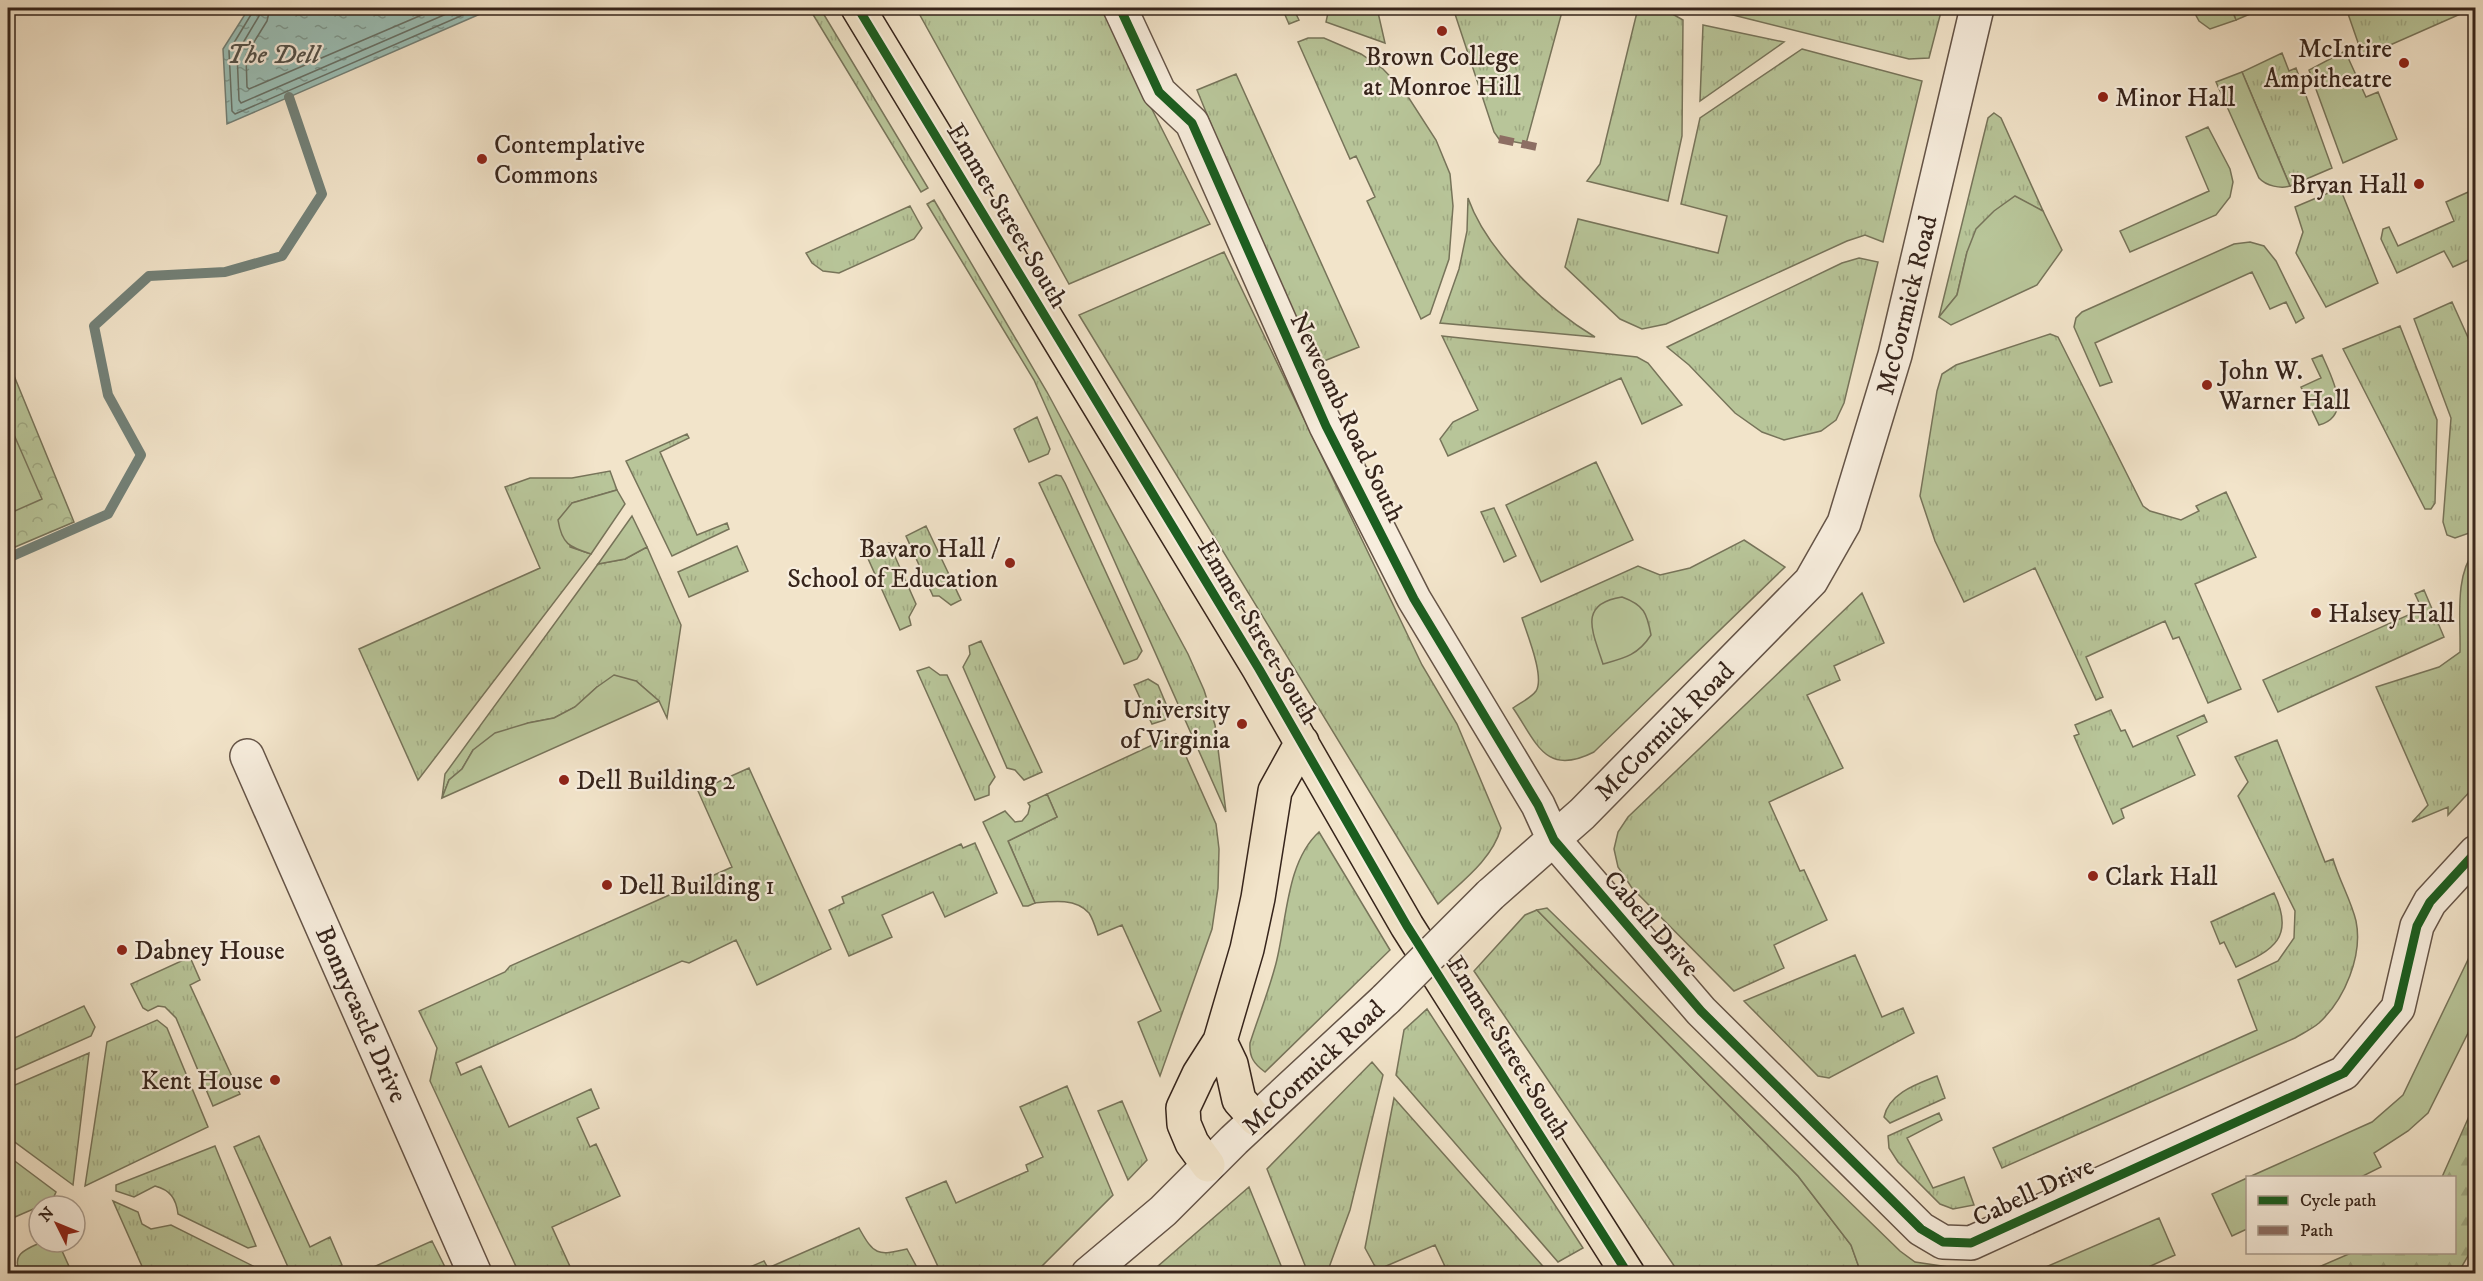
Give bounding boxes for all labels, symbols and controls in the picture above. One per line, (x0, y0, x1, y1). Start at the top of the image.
marker: Brown College at Monroe Hill (1435, 24, 1449, 38)
place label: McIntire Ampitheatre (2264, 33, 2392, 96)
water label: The Dell (226, 38, 322, 72)
place label: Brown College at Monroe Hill (1363, 41, 1521, 104)
marker: McIntire Ampitheatre (2397, 56, 2411, 70)
place label: Minor Hall (2115, 82, 2235, 115)
marker: Minor Hall (2096, 90, 2110, 104)
street label: Emmet Street South (939, 117, 1075, 315)
place label: Contemplative Commons (494, 129, 645, 192)
marker: Contemplative Commons (475, 152, 489, 166)
place label: Bryan Hall (2290, 169, 2407, 202)
marker: Bryan Hall (2412, 177, 2426, 191)
street label: McCormick Road (1869, 212, 1946, 399)
street label: Newcomb Road South (1282, 307, 1412, 528)
place label: John W. Warner Hall (2217, 355, 2350, 418)
marker: John W. Warner Hall (2200, 378, 2214, 392)
place label: Bavaro Hall / School of Education (787, 533, 1000, 596)
street label: Emmet Street South (1190, 533, 1326, 731)
marker: Bavaro Hall / School of Education (1003, 556, 1017, 570)
place label: Halsey Hall (2328, 598, 2455, 631)
marker: Halsey Hall (2309, 606, 2323, 620)
street label: McCormick Road (1588, 655, 1742, 809)
place label: University of Virginia (1120, 694, 1231, 757)
marker: University of Virginia (1235, 717, 1249, 731)
place label: Dell Building 2 (576, 765, 735, 798)
marker: Dell Building 2 (557, 773, 571, 787)
place label: Clark Hall (2105, 861, 2218, 894)
street label: Cabell Drive (1596, 864, 1706, 984)
marker: Clark Hall (2086, 869, 2100, 883)
place label: Dell Building 1 (619, 870, 775, 903)
marker: Dell Building 1 (600, 878, 614, 892)
street label: Bonnycastle Drive (307, 921, 414, 1108)
place label: Dabney House (134, 935, 285, 968)
marker: Dabney House (115, 943, 129, 957)
street label: Emmet Street South (1438, 950, 1578, 1146)
street label: McCormick Road (1236, 993, 1393, 1143)
place label: Kent House (141, 1065, 263, 1098)
marker: Kent House (268, 1073, 282, 1087)
street label: Cabell Drive (1968, 1150, 2100, 1235)
legend (2246, 1176, 2456, 1254)
text: Cycle path (2300, 1190, 2377, 1212)
north arrow (27, 1194, 87, 1254)
text: N (35, 1203, 59, 1226)
text: Path (2300, 1220, 2334, 1242)

